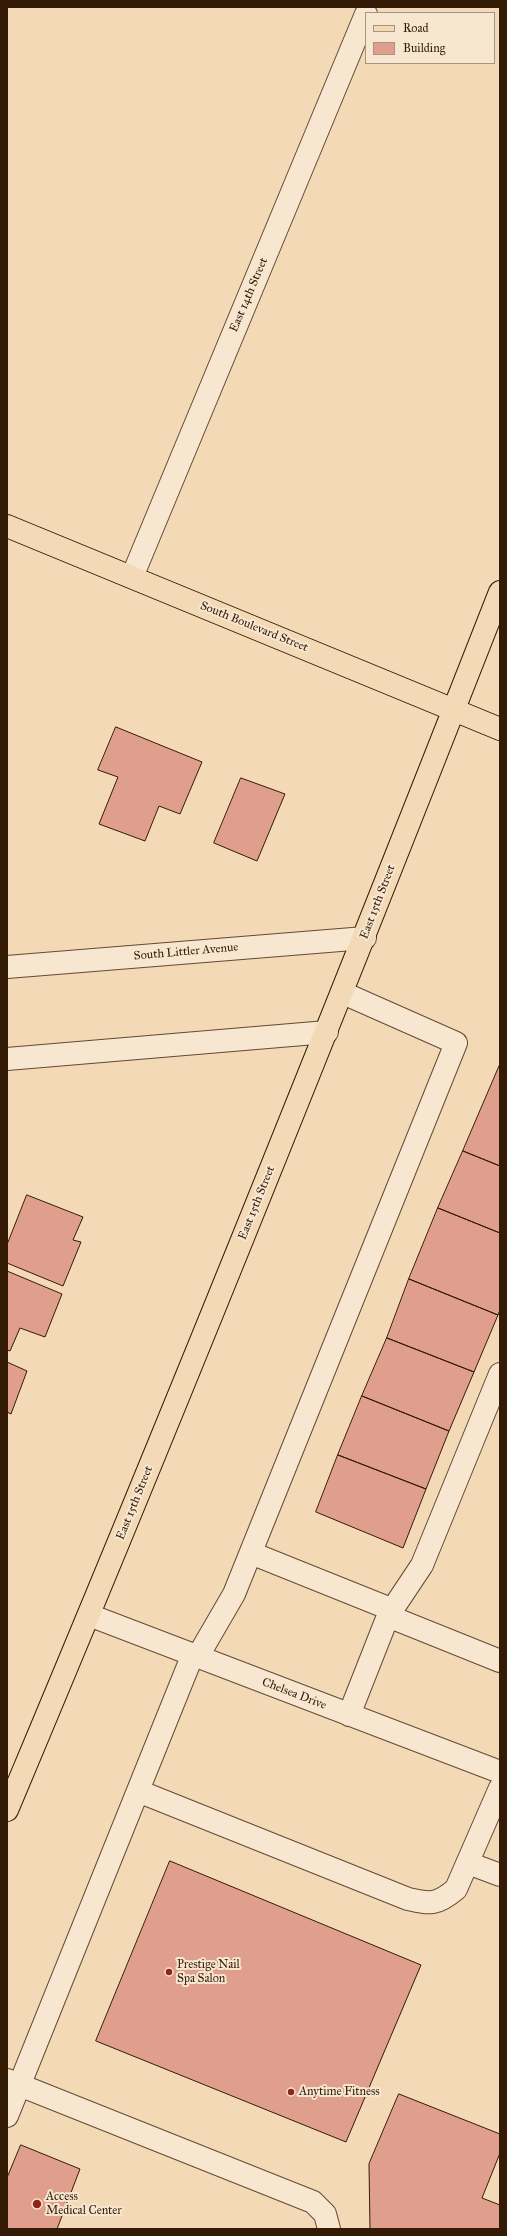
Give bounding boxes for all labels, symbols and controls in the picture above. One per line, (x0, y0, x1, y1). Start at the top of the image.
legend (365, 12, 495, 64)
text: Road (403, 21, 429, 35)
text: Building (403, 41, 445, 55)
street label: East 14th Street (227, 256, 271, 334)
street label: South Boulevard Street (198, 599, 310, 655)
street label: East 15th Street (357, 863, 399, 941)
street label: South Littler Avenue (133, 940, 239, 964)
street label: East 15th Street (236, 1164, 278, 1242)
street label: East 15th Street (114, 1464, 156, 1542)
street label: Chelsea Drive (260, 1675, 328, 1713)
place label: Prestige Nail Spa Salon (177, 1958, 240, 1986)
marker: Prestige Nail Spa Salon (164, 1967, 174, 1977)
place label: Anytime Fitness (299, 2085, 380, 2099)
marker: Anytime Fitness (286, 2087, 296, 2097)
place label: Access Medical Center (46, 2190, 122, 2218)
marker: Access Medical Center (31, 2198, 43, 2210)

